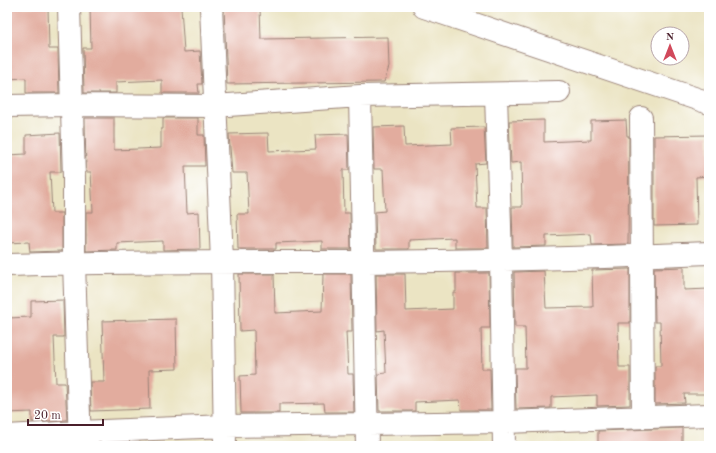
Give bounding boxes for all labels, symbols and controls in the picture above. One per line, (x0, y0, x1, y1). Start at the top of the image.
north arrow (650, 26, 690, 66)
text: N (666, 32, 675, 43)
scale bar (28, 401, 103, 427)
text: 20 m (34, 410, 61, 422)

